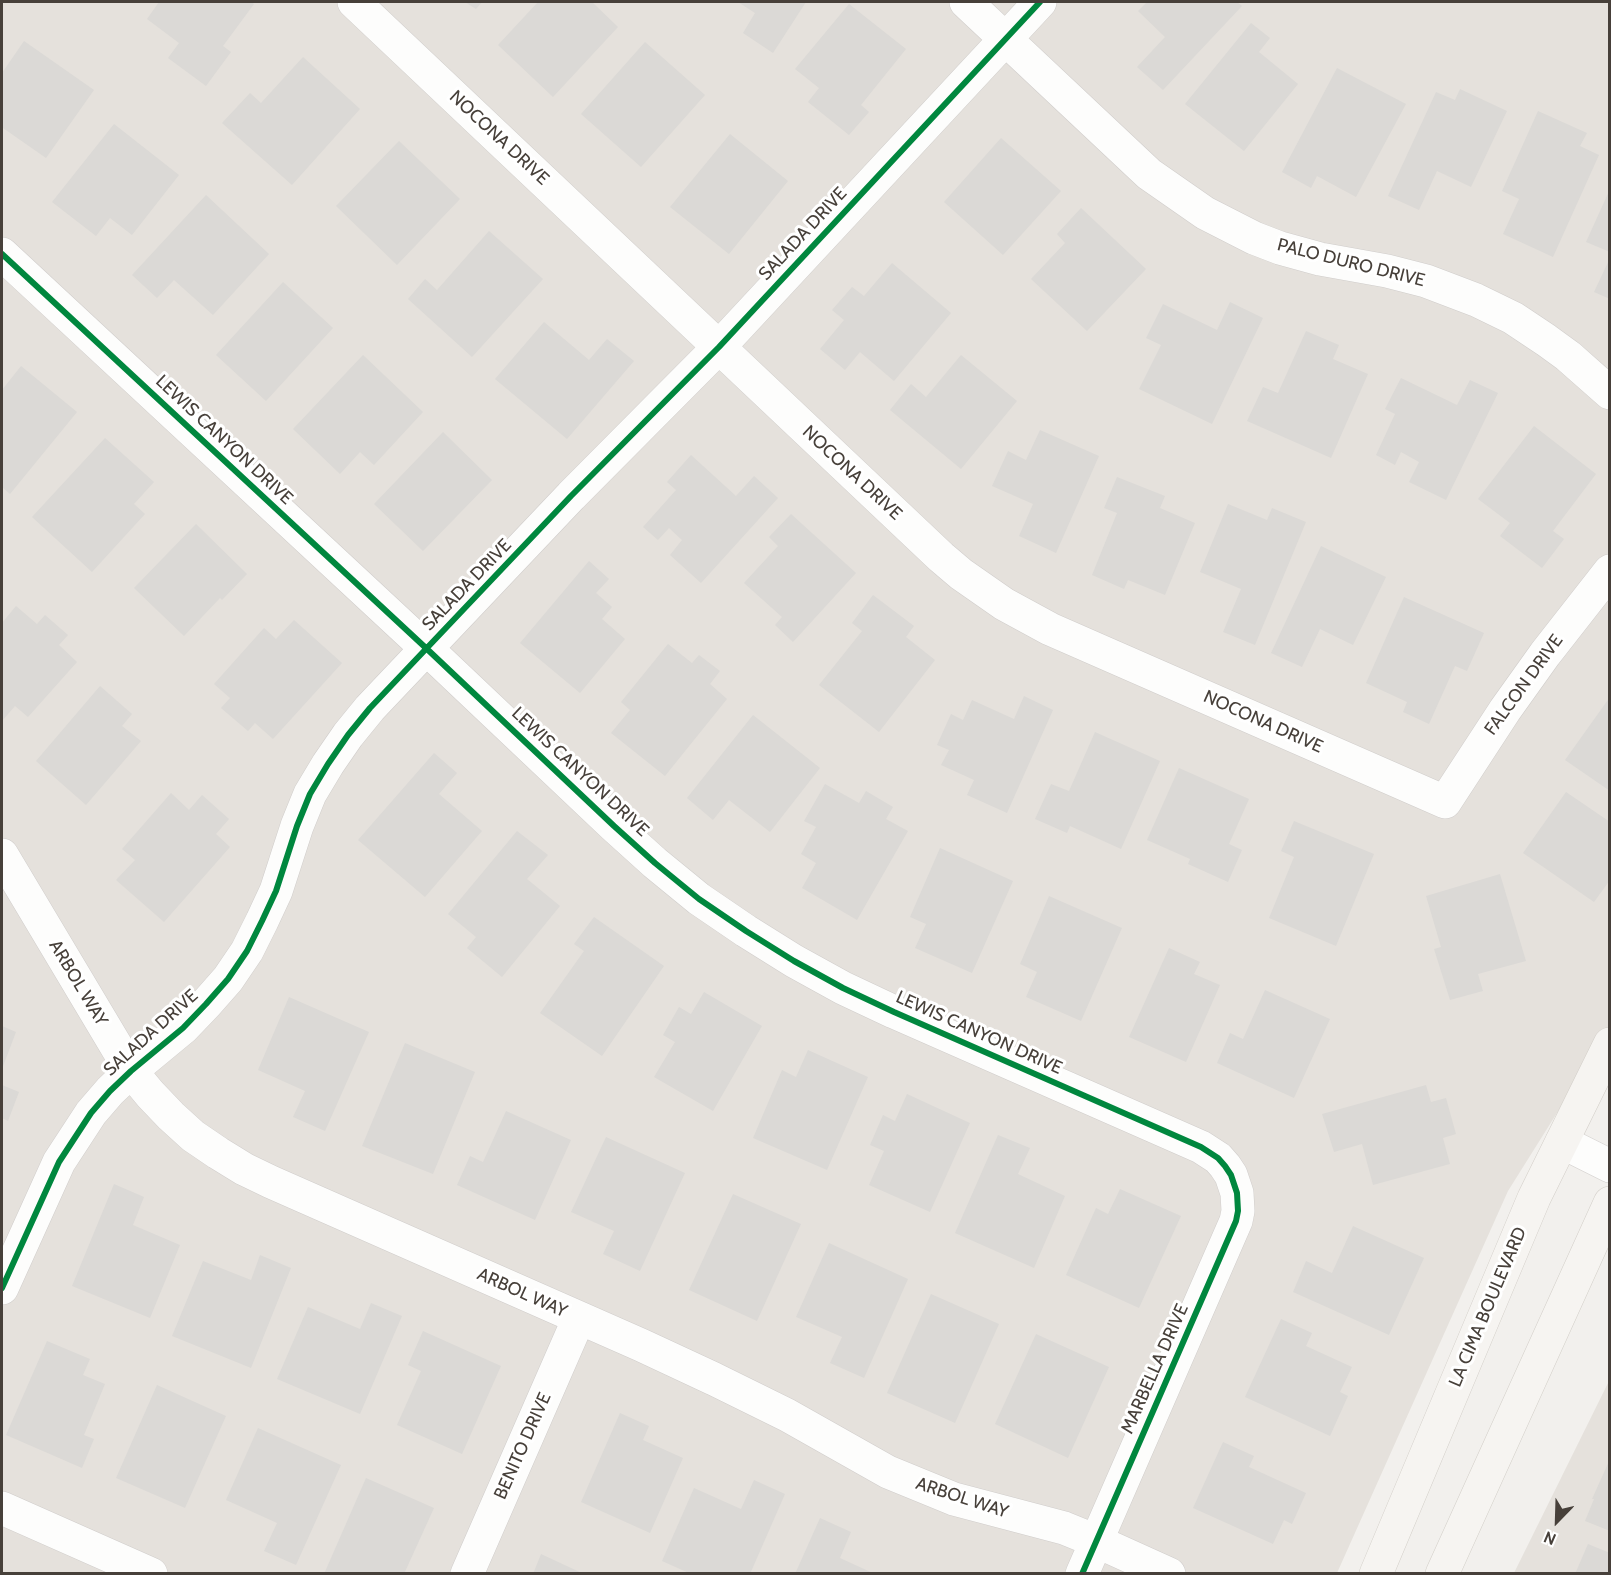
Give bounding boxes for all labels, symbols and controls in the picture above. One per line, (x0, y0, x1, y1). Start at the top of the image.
street label: NOCONA DRIVE (445, 86, 553, 190)
street label: SALADA DRIVE (754, 183, 852, 285)
street label: PALO DURO DRIVE (1275, 234, 1427, 292)
street label: LEWIS CANYON DRIVE (151, 371, 297, 509)
street label: NOCONA DRIVE (798, 421, 906, 525)
street label: SALADA DRIVE (418, 535, 516, 635)
street label: FALCON DRIVE (1480, 631, 1568, 739)
street label: NOCONA DRIVE (1200, 686, 1326, 758)
street label: LEWIS CANYON DRIVE (507, 703, 653, 841)
street label: ARBOL WAY (44, 936, 112, 1030)
street label: SALADA DRIVE (99, 985, 203, 1081)
street label: LEWIS CANYON DRIVE (892, 987, 1066, 1079)
street label: LA CIMA BOULEVARD (1445, 1224, 1531, 1390)
street label: ARBOL WAY (474, 1264, 570, 1322)
street label: MARBELLA DRIVE (1117, 1301, 1193, 1437)
street label: BENITO DRIVE (490, 1389, 556, 1503)
street label: ARBOL WAY (913, 1473, 1011, 1523)
north arrow (1527, 1491, 1587, 1551)
text: N (1541, 1527, 1559, 1549)

